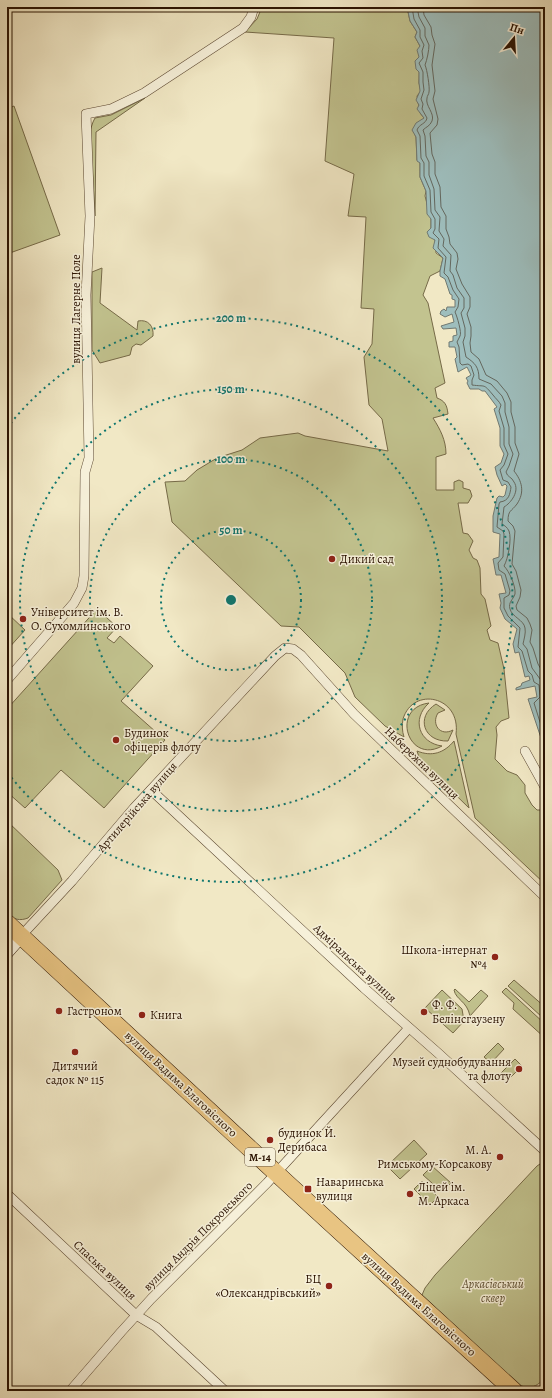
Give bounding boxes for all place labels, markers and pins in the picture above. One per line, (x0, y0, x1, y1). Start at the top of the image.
place label: Дикий сад (340, 551, 394, 567)
marker: Дикий сад (327, 554, 337, 564)
centre of rings (224, 593, 238, 607)
place label: Університет ім. В. О. Сухомлинського (31, 604, 131, 634)
marker: Університет ім. В. О. Сухомлинського (18, 614, 28, 624)
place label: Будинок офіцерів флоту (124, 725, 201, 755)
marker: Будинок офіцерів флоту (111, 735, 121, 745)
place label: Школа-інтернат №4 (401, 942, 488, 972)
marker: Школа-інтернат №4 (490, 952, 500, 962)
place label: Ф. Ф. Белінсгаузену (432, 997, 506, 1027)
place label: Гастроном (67, 1003, 122, 1019)
marker: Гастроном (54, 1006, 64, 1016)
place label: Книга (150, 1007, 183, 1023)
marker: Ф. Ф. Белінсгаузену (419, 1007, 429, 1017)
marker: Книга (137, 1010, 147, 1020)
marker: Дитячий садок № 115 (70, 1047, 80, 1057)
place label: Музей суднобудування та флоту (392, 1054, 512, 1084)
place label: Дитячий садок № 115 (46, 1058, 104, 1088)
marker: Музей суднобудування та флоту (514, 1064, 524, 1074)
place label: будинок Й. Дерибаса (278, 1125, 336, 1155)
marker: будинок Й. Дерибаса (265, 1135, 275, 1145)
place label: М. А. Римському-Корсакову (377, 1142, 493, 1172)
marker: М. А. Римському-Корсакову (495, 1152, 505, 1162)
place label: Наваринська вулиця (316, 1174, 384, 1204)
place label: Ліцей ім. М. Аркаса (418, 1179, 470, 1209)
marker: Наваринська вулиця (303, 1184, 313, 1194)
marker: Ліцей ім. М. Аркаса (405, 1189, 415, 1199)
place label: БЦ «Олександрівський» (215, 1271, 321, 1301)
marker: БЦ «Олександрівський» (324, 1281, 334, 1291)

